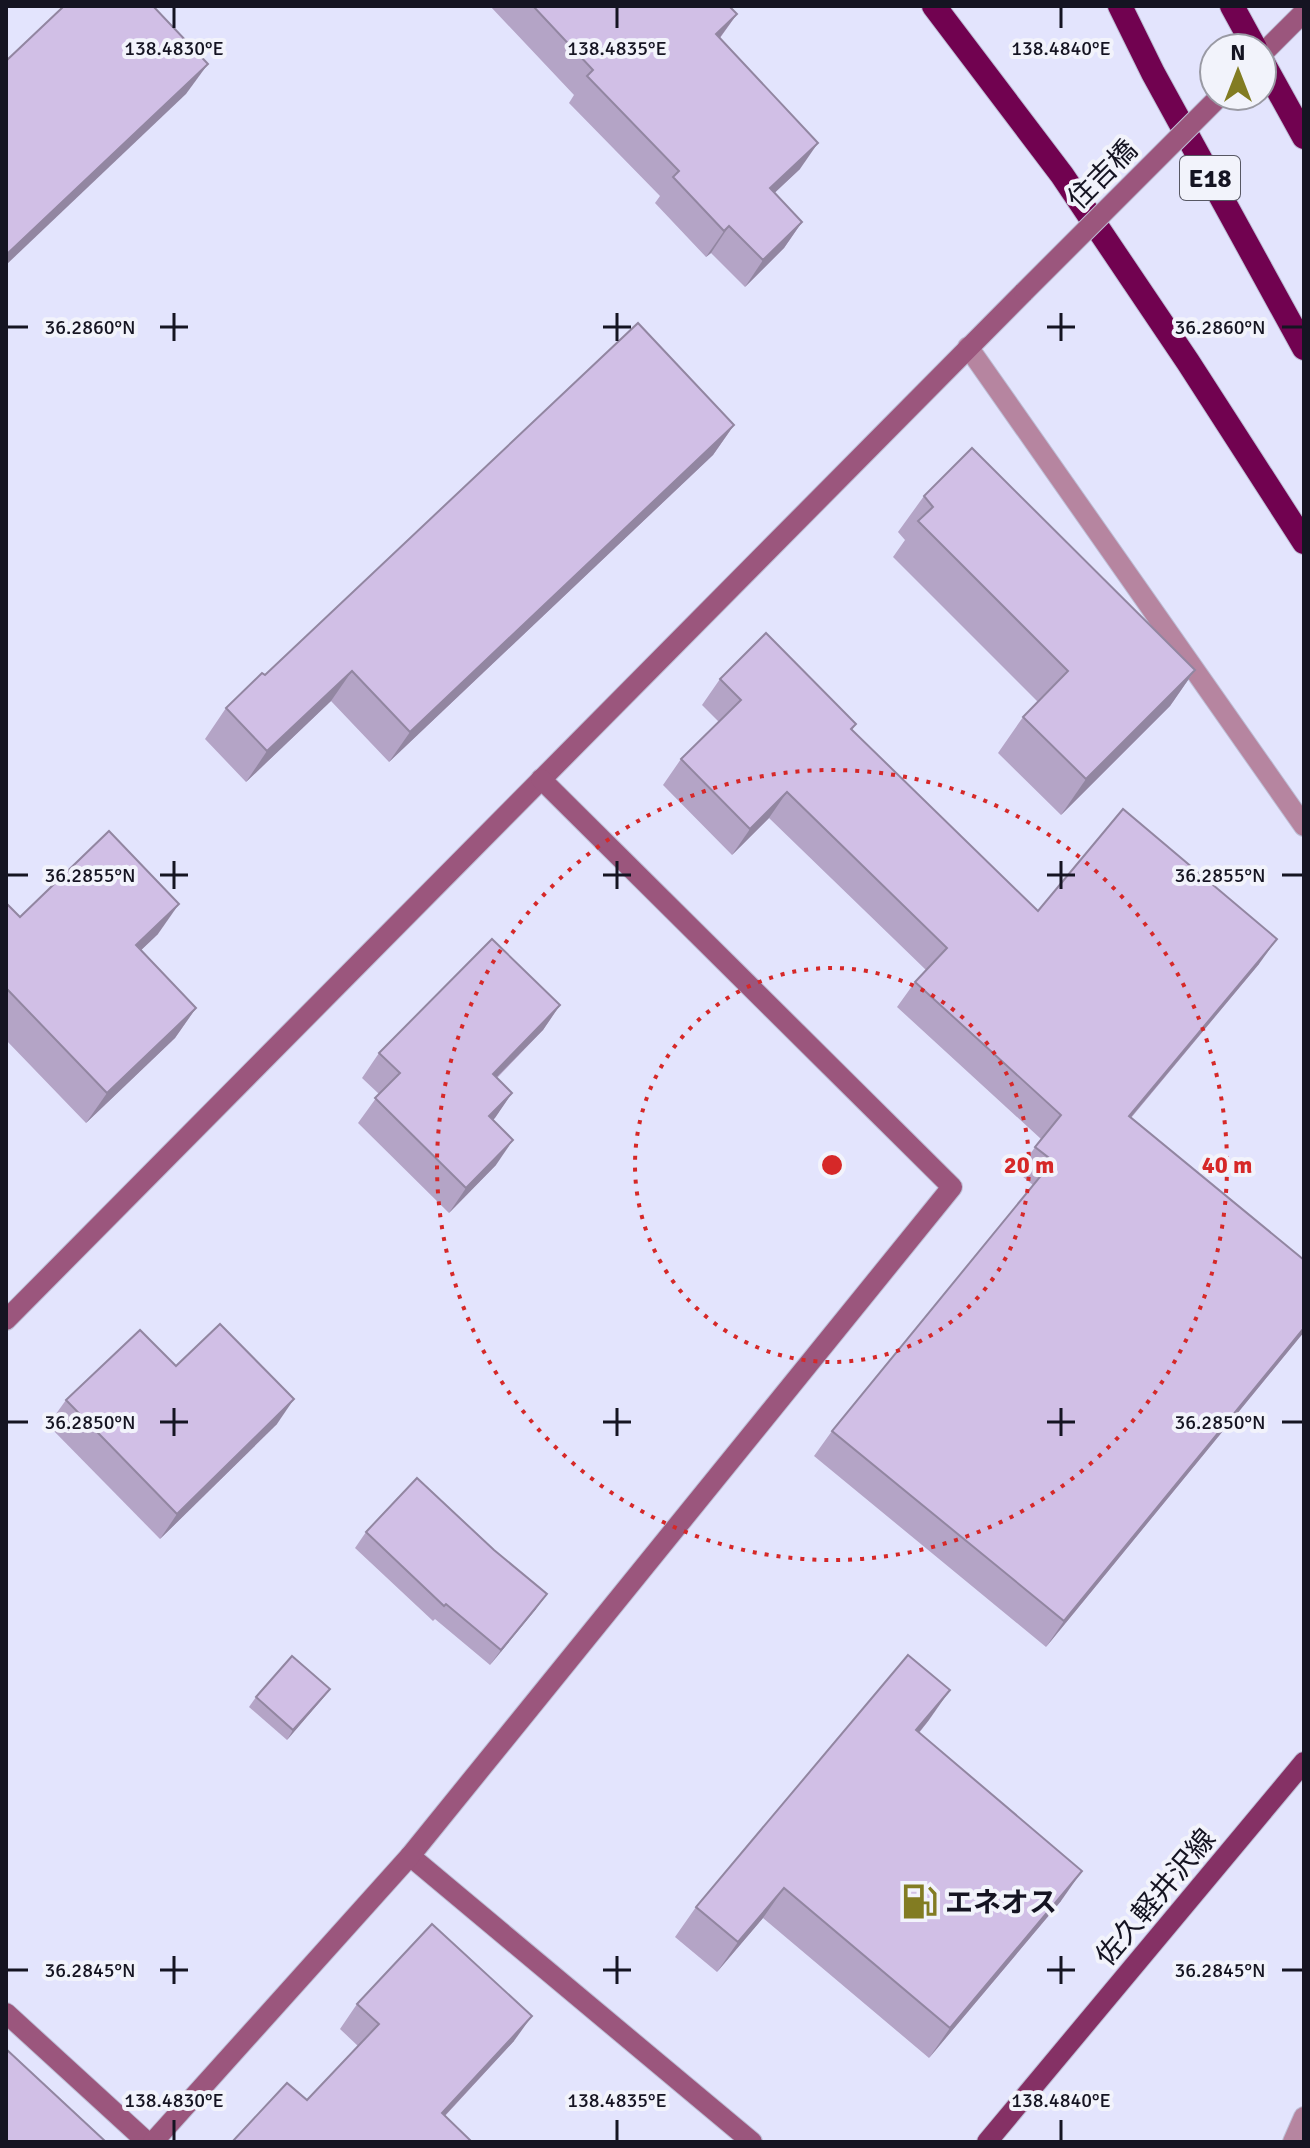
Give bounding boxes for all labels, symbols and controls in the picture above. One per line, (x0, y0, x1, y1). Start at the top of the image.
north arrow (1198, 32, 1278, 112)
text: 138.4830°E (124, 36, 224, 61)
text: 138.4835°E (567, 36, 667, 61)
text: 138.4840°E (1011, 36, 1111, 61)
text: N (1230, 39, 1246, 66)
street label: 住吉橋 (1061, 133, 1144, 216)
road number: E18 (1180, 156, 1240, 200)
text: 36.2860°N (44, 315, 136, 340)
text: 36.2860°N (1174, 315, 1266, 340)
text: 36.2855°N (44, 863, 136, 888)
text: 36.2855°N (1174, 863, 1266, 888)
text: 20 m (1004, 1150, 1054, 1180)
text: 40 m (1202, 1150, 1252, 1180)
centre of rings (818, 1151, 846, 1179)
text: 36.2850°N (44, 1410, 136, 1435)
text: 36.2850°N (1174, 1410, 1266, 1435)
street label: 佐久軽井沢線 (1089, 1822, 1223, 1973)
fuel station icon: エネオス (900, 1883, 938, 1921)
place label: エネオス (945, 1886, 1057, 1920)
text: 36.2845°N (44, 1958, 136, 1983)
text: 36.2845°N (1174, 1958, 1266, 1983)
text: 138.4830°E (124, 2088, 224, 2113)
text: 138.4835°E (567, 2088, 667, 2113)
text: 138.4840°E (1011, 2088, 1111, 2113)

